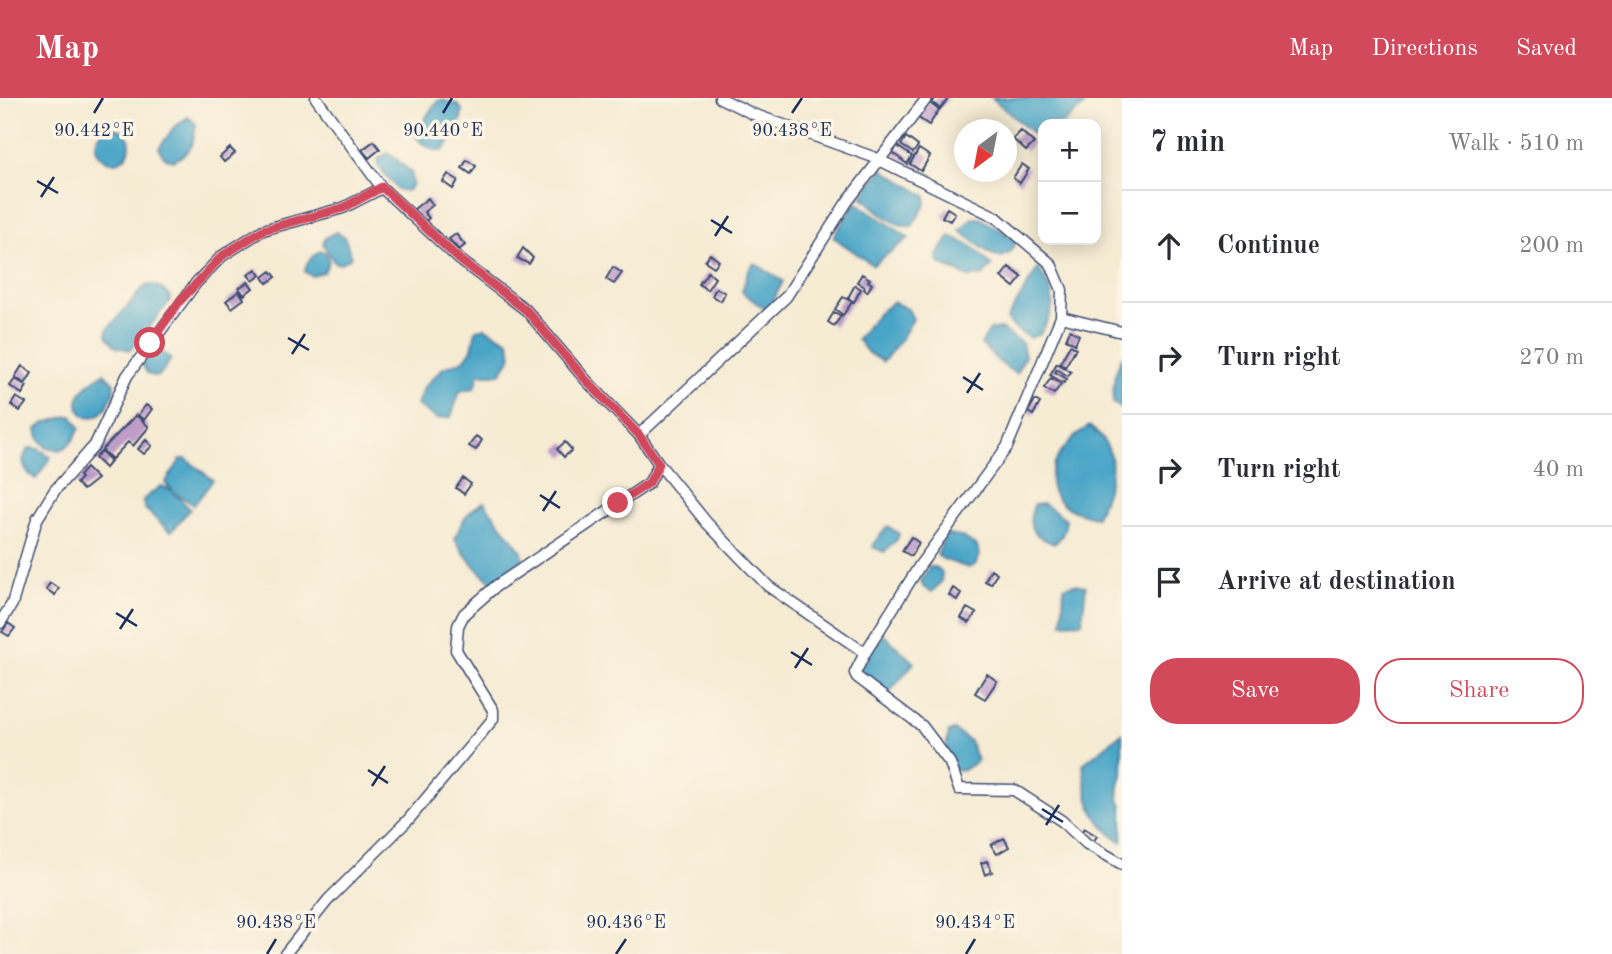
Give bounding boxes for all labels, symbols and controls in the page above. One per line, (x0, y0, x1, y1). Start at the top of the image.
text: Map (35, 33, 99, 66)
text: Map (1289, 37, 1333, 61)
text: Directions (1371, 37, 1478, 61)
text: Saved (1516, 37, 1577, 61)
north arrow (954, 119, 1017, 182)
map controls (1038, 119, 1101, 245)
button: + (1038, 119, 1101, 182)
text: 90.442°E (54, 122, 134, 140)
text: 90.440°E (403, 122, 483, 140)
text: 90.438°E (752, 122, 832, 140)
text: 7 min (1150, 128, 1225, 158)
text: Walk · 510 m (1448, 132, 1584, 155)
button: − (1038, 182, 1101, 245)
icon: ahead (1150, 227, 1188, 265)
text: Continue (1217, 233, 1320, 259)
text: 200 m (1519, 234, 1584, 257)
route start (134, 327, 165, 358)
icon: right (1150, 339, 1188, 377)
text: Turn right (1217, 345, 1340, 371)
text: 270 m (1519, 346, 1584, 369)
icon: right (1150, 451, 1188, 489)
text: Turn right (1217, 457, 1340, 483)
text: 40 m (1533, 458, 1584, 481)
route end (602, 487, 633, 518)
icon: arrive (1150, 563, 1188, 601)
text: Arrive at destination (1217, 569, 1456, 595)
button: Save (1150, 658, 1360, 724)
button: Share (1374, 658, 1584, 724)
text: 90.438°E (236, 914, 316, 932)
text: 90.436°E (586, 914, 666, 932)
text: 90.434°E (935, 914, 1015, 932)

